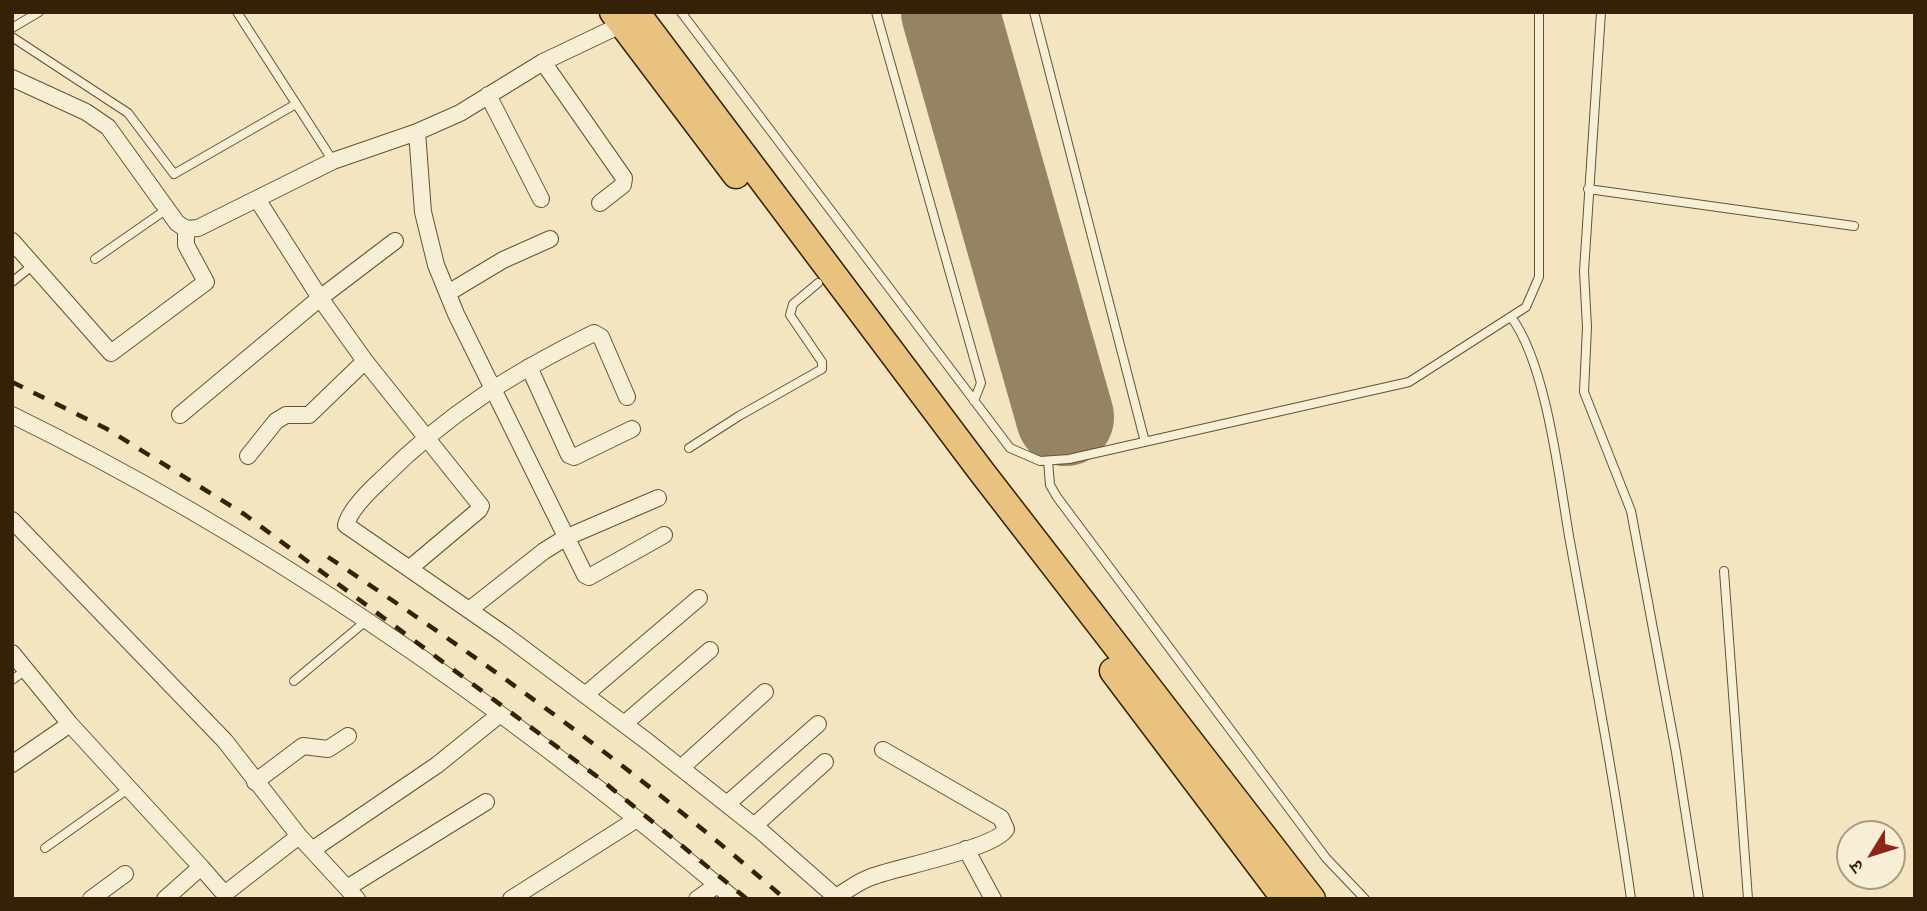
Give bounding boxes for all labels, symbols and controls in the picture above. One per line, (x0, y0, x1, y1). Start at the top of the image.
north arrow (1836, 820, 1906, 890)
text: उ (1842, 854, 1870, 879)

